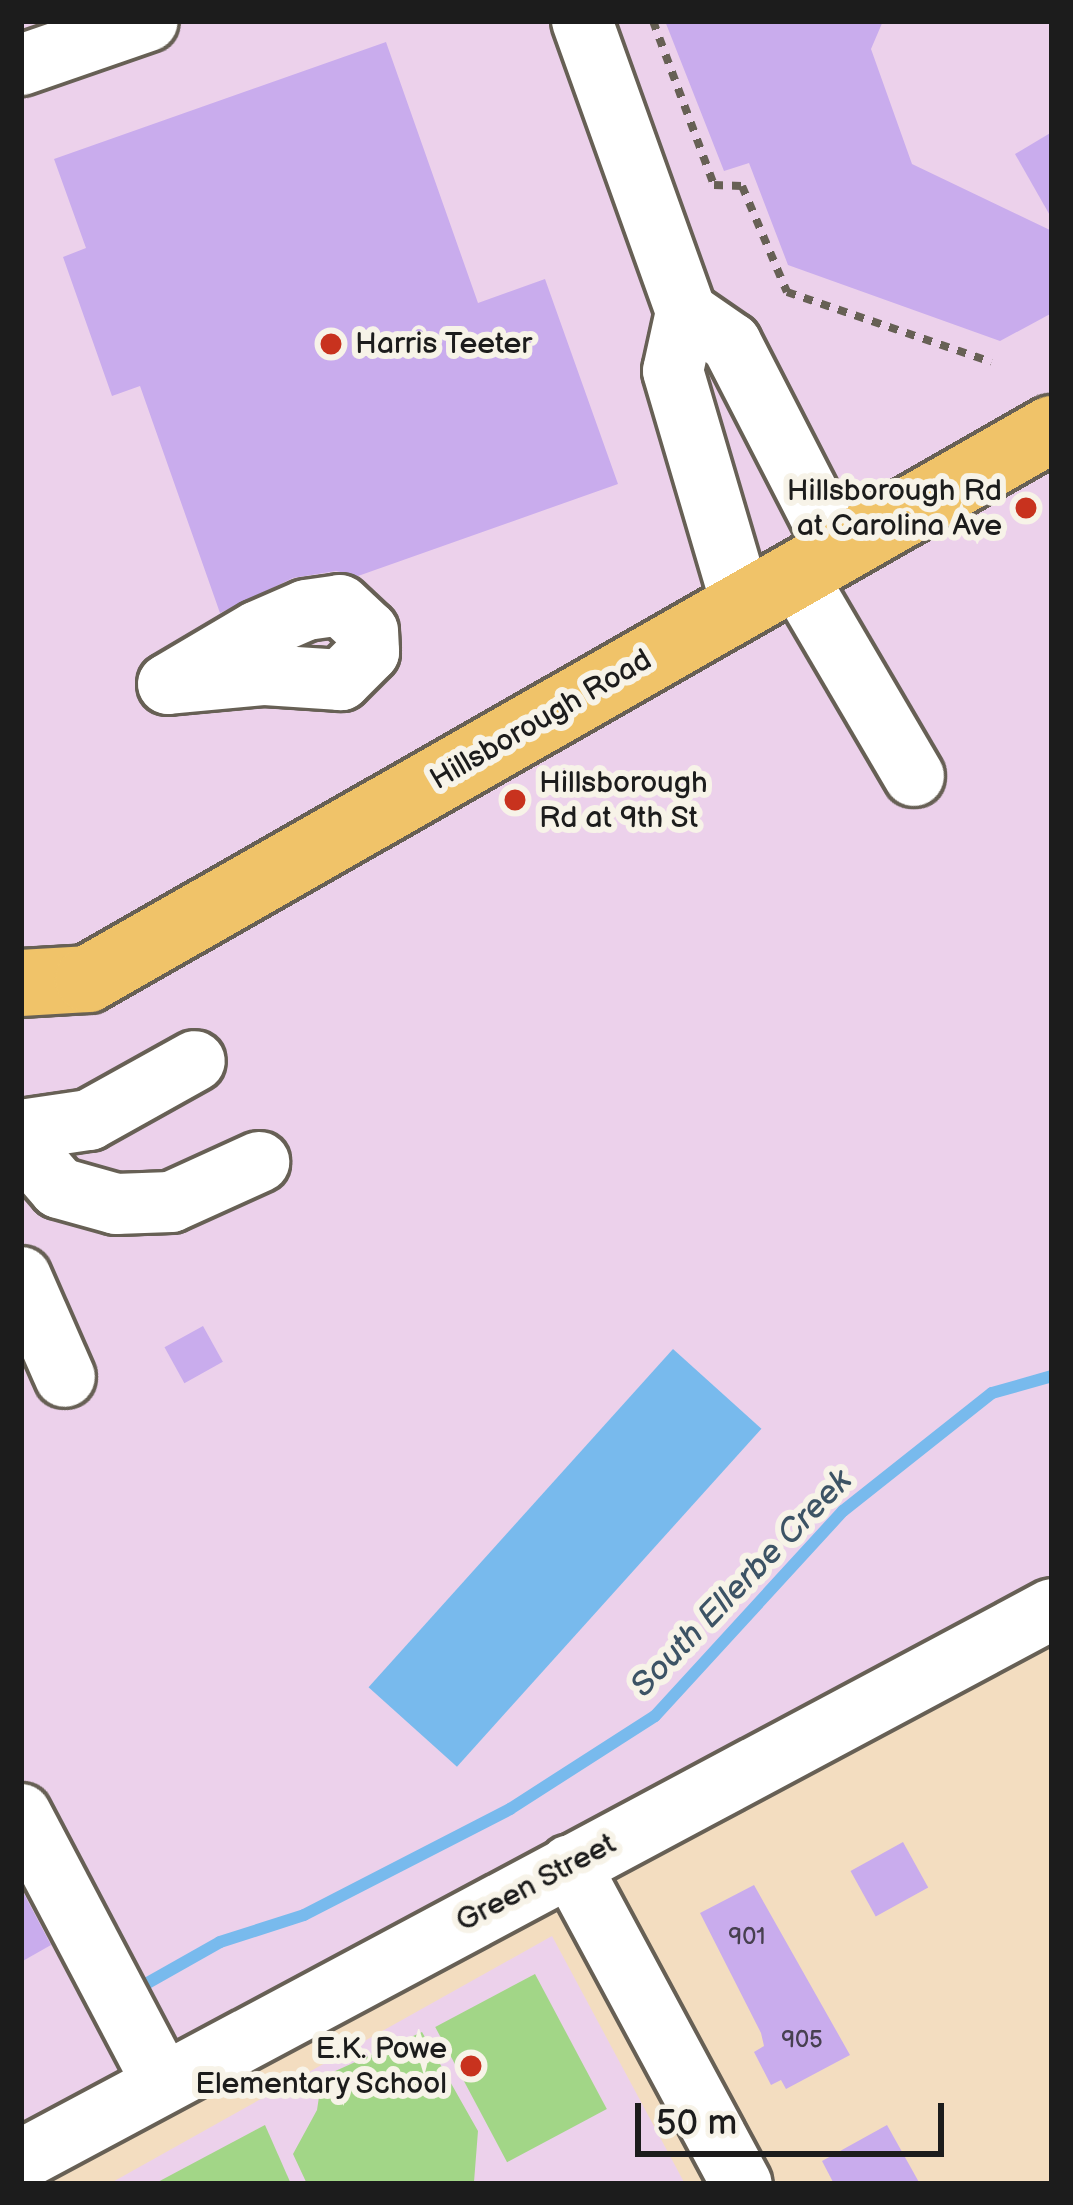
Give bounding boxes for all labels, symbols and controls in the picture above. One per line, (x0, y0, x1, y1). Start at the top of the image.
place label: Harris Teeter (355, 326, 533, 362)
marker: Harris Teeter (318, 331, 344, 357)
place label: Hillsborough Rd at Carolina Ave (787, 473, 1002, 544)
marker: Hillsborough Rd at Carolina Ave (1013, 495, 1039, 521)
street label: Hillsborough Road (424, 642, 658, 798)
place label: Hillsborough Rd at 9th St (539, 765, 708, 836)
marker: Hillsborough Rd at 9th St (502, 787, 528, 813)
water label: South Ellerbe Creek (623, 1462, 861, 1706)
street label: Green Street (450, 1826, 622, 1940)
house number: 901 (728, 1923, 766, 1951)
house number: 905 (781, 2026, 823, 2054)
place label: E.K. Powe Elementary School (193, 2031, 447, 2102)
marker: E.K. Powe Elementary School (458, 2053, 484, 2079)
scale bar (641, 2079, 950, 2153)
text: 50 m (656, 2102, 737, 2145)

